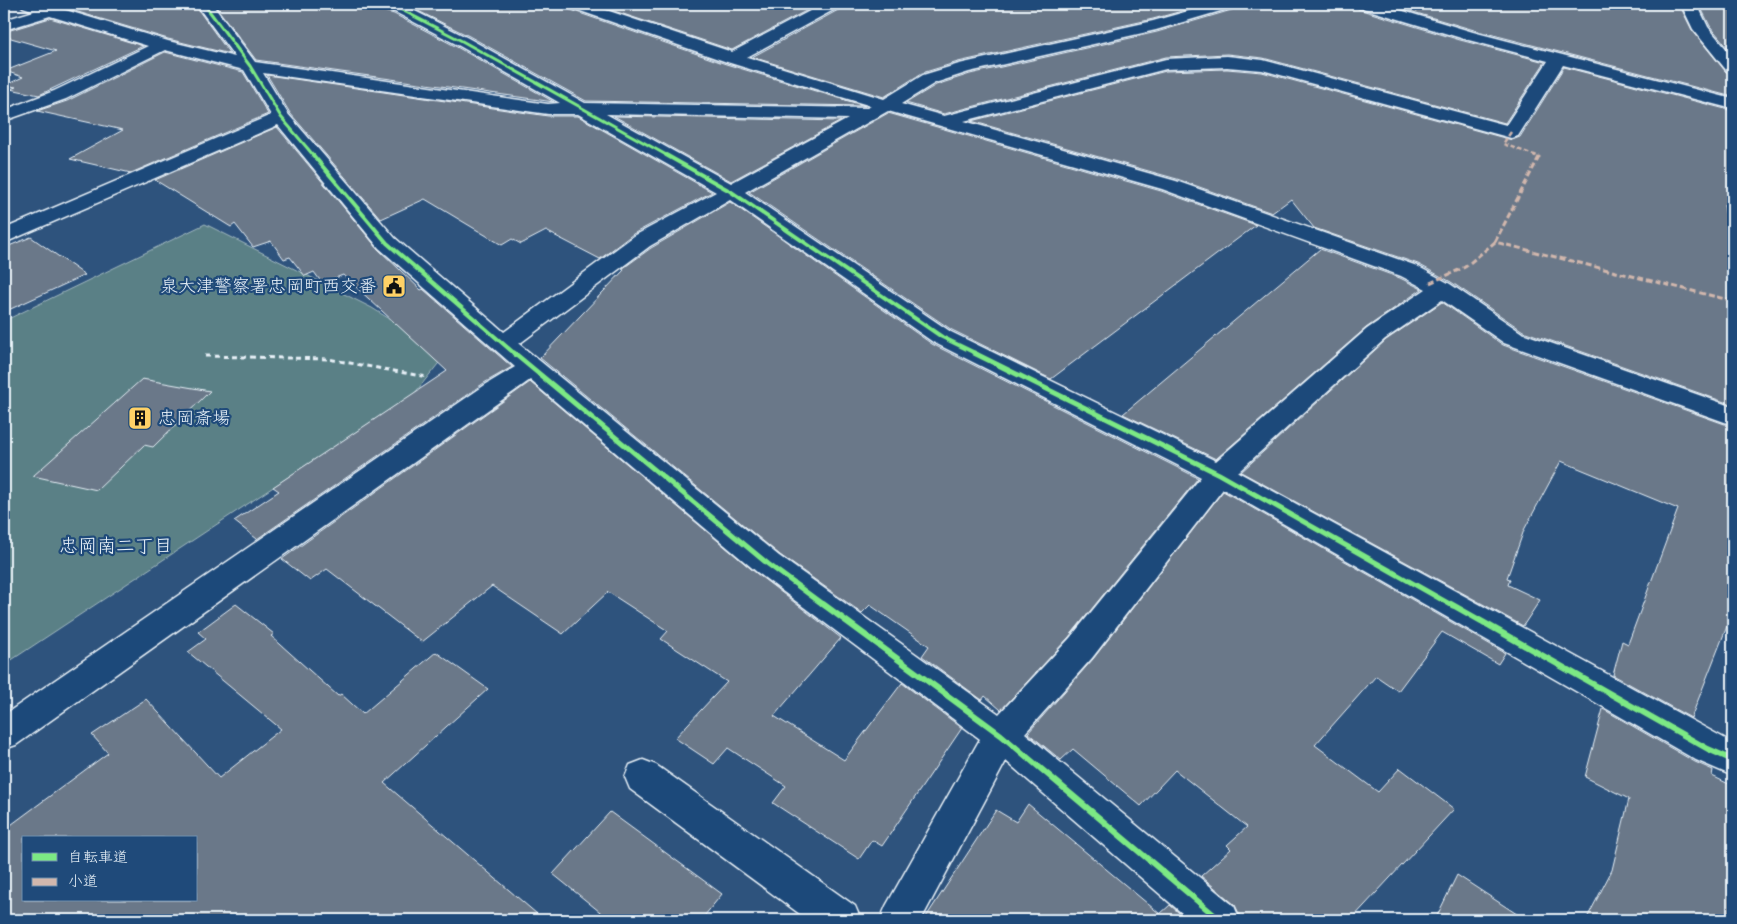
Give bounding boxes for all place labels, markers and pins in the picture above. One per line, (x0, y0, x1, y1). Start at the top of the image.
public building icon: 泉大津警察署忠岡町西交番 (381, 273, 407, 299)
place label: 泉大津警察署忠岡町西交番 (160, 276, 376, 297)
building icon: 忠岡斎場 (127, 405, 153, 431)
place label: 忠岡斎場 (158, 408, 230, 429)

